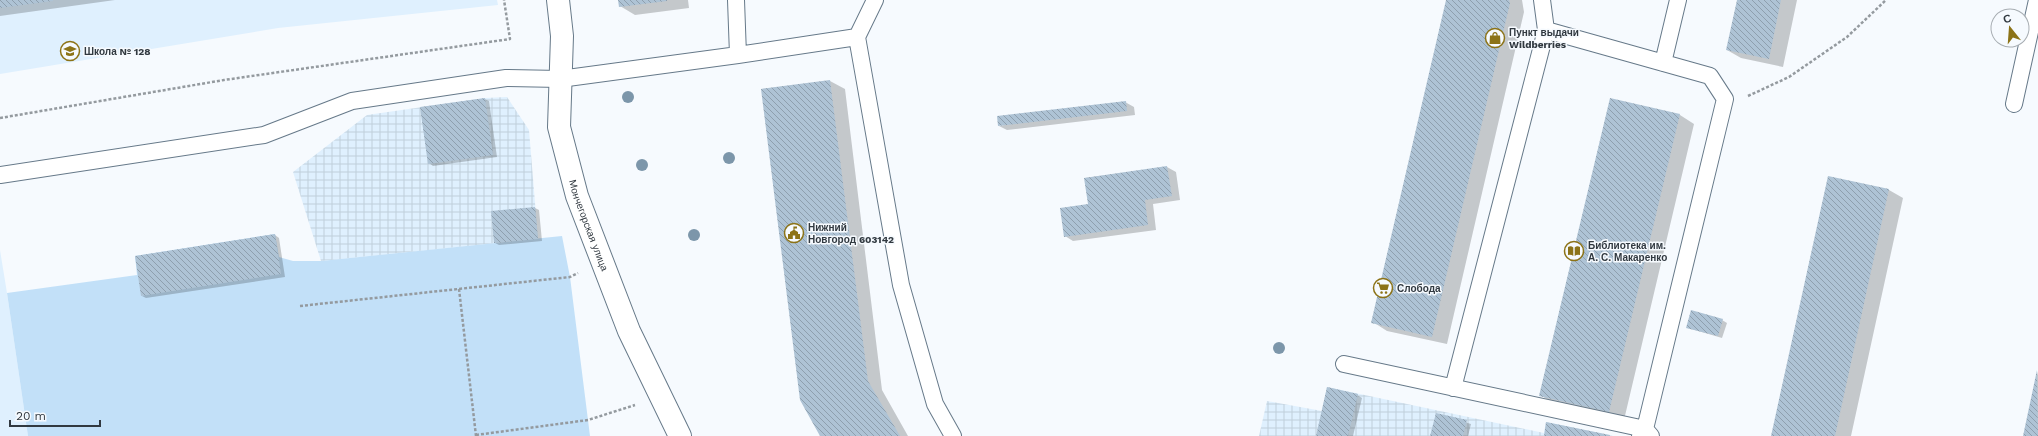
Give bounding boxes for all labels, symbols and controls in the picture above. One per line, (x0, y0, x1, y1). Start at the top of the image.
north arrow (1990, 8, 2030, 48)
text: С (2002, 12, 2013, 26)
shop icon: Пункт выдачи Wildberries (1484, 27, 1506, 49)
place label: Пункт выдачи Wildberries (1509, 27, 1579, 50)
school or university icon: Школа № 128 (59, 40, 81, 62)
place label: Школа № 128 (84, 46, 151, 57)
street label: Мончегорская улица (567, 178, 610, 273)
public building icon: Нижний Новгород 603142 (783, 222, 805, 244)
place label: Нижний Новгород 603142 (808, 222, 894, 245)
library icon: Библиотека им. А. С. Макаренко (1563, 240, 1585, 262)
place label: Библиотека им. А. С. Макаренко (1588, 240, 1667, 263)
supermarket icon: Слобода (1372, 277, 1394, 299)
place label: Слобода (1397, 283, 1441, 294)
scale bar (10, 402, 100, 428)
text: 20 m (16, 409, 46, 423)

